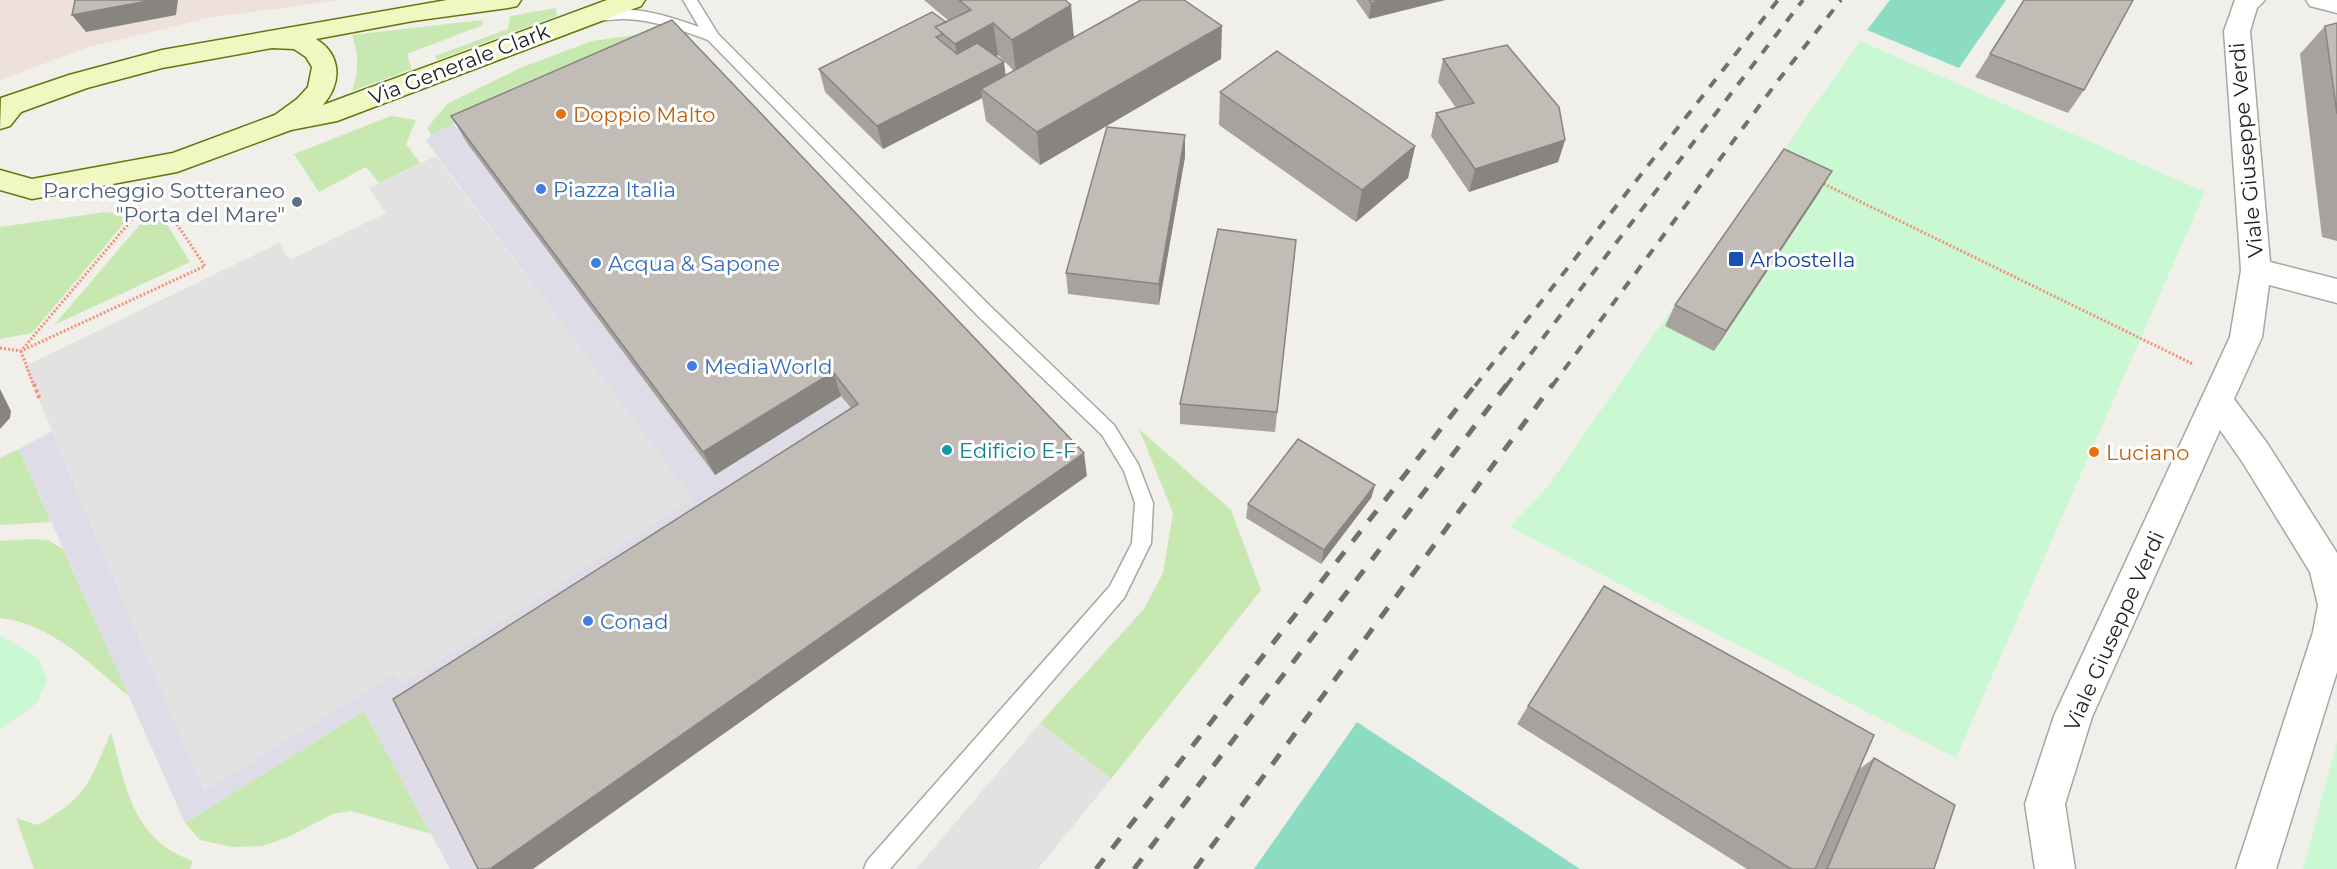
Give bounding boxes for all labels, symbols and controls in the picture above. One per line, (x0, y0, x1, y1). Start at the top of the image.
street label: Via Generale Clark (365, 18, 553, 110)
street label: Viale Giuseppe Verdi (2224, 41, 2268, 259)
place label: Doppio Malto (573, 102, 716, 127)
marker: Doppio Malto (554, 107, 568, 121)
place label: Piazza Italia (553, 177, 676, 202)
place label: Parcheggio Sotteraneo "Porta del Mare" (43, 178, 285, 227)
marker: Piazza Italia (534, 182, 548, 196)
marker: Parcheggio Sotteraneo "Porta del Mare" (290, 195, 304, 209)
place label: Arbostella (1750, 247, 1855, 272)
marker: Arbostella (1727, 250, 1745, 268)
place label: Acqua & Sapone (608, 251, 780, 276)
marker: Acqua & Sapone (589, 256, 603, 270)
place label: MediaWorld (704, 354, 833, 379)
marker: MediaWorld (685, 359, 699, 373)
place label: Edificio E-F (959, 438, 1076, 463)
place label: Luciano (2106, 440, 2189, 465)
marker: Edificio E-F (940, 443, 954, 457)
marker: Luciano (2087, 445, 2101, 459)
street label: Viale Giuseppe Verdi (2059, 527, 2169, 735)
place label: Conad (600, 609, 668, 634)
marker: Conad (581, 614, 595, 628)

